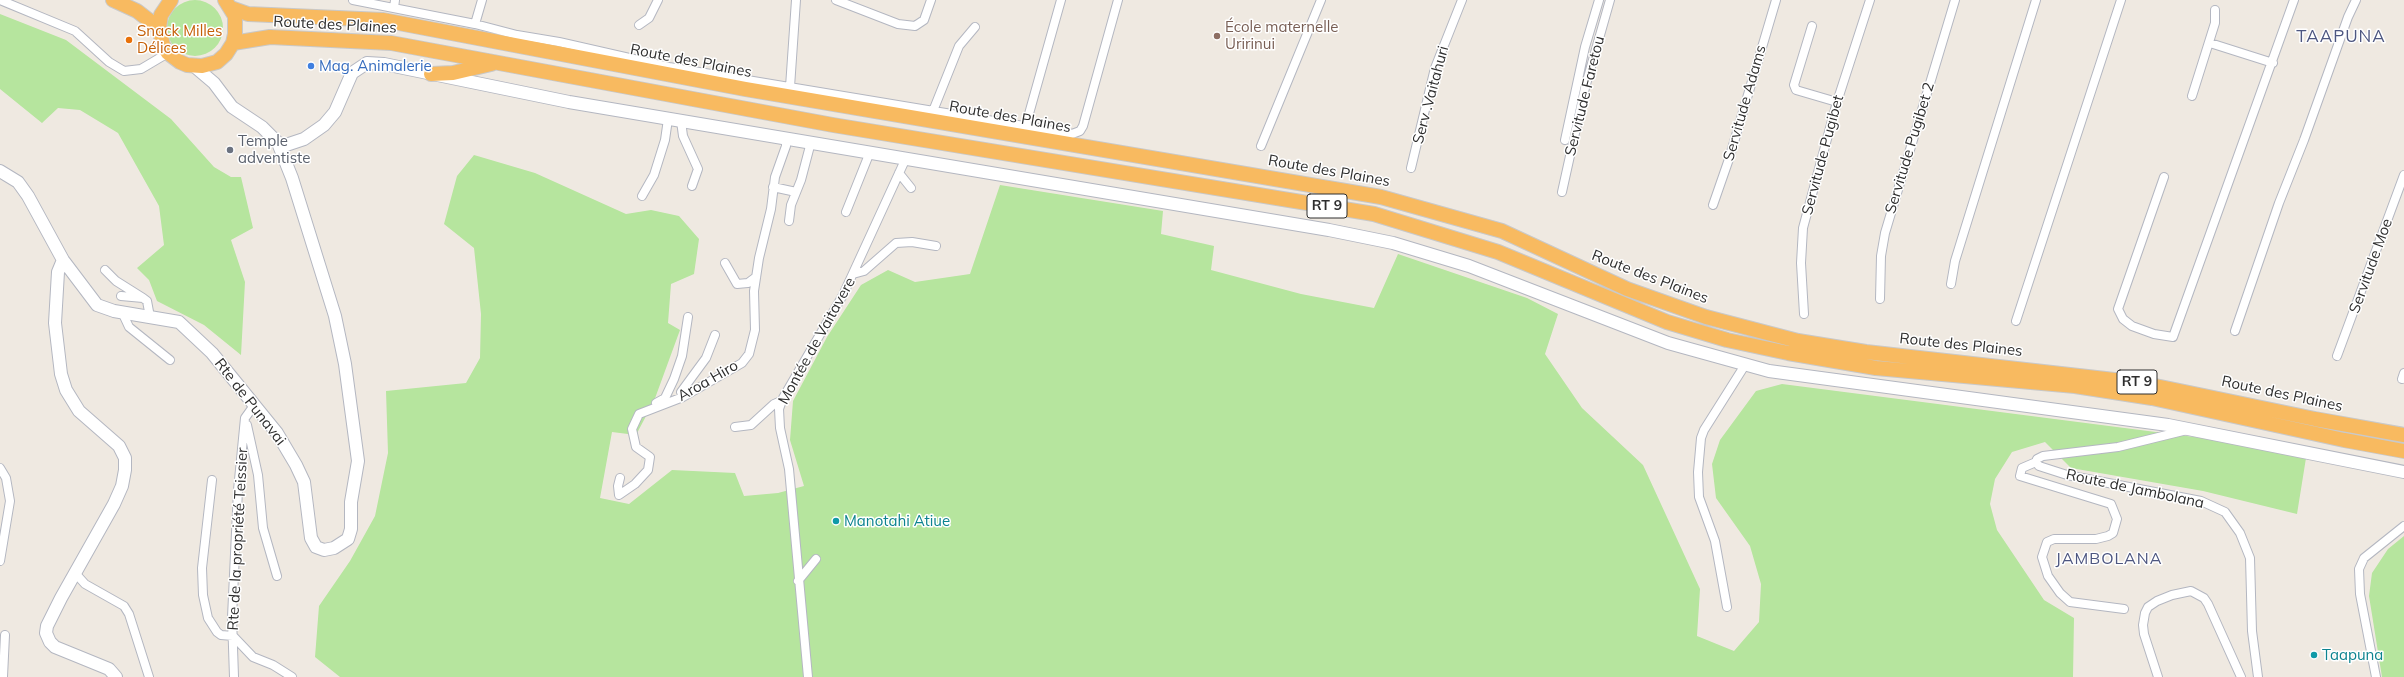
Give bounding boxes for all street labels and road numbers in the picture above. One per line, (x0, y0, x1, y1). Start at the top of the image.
street label: Route des Plaines (273, 13, 397, 37)
street label: Servitude Faretou (1561, 34, 1609, 158)
street label: Route des Plaines (629, 40, 753, 82)
street label: Servitude Adams (1720, 43, 1770, 163)
street label: Serv .Vaitahuri (1409, 44, 1453, 146)
street label: Servitude Pugibet 2 (1881, 80, 1939, 216)
street label: Servitude Pugibet (1798, 93, 1848, 217)
street label: Route des Plaines (948, 97, 1072, 137)
street label: Route des Plaines (1267, 151, 1391, 191)
road number: RT 9 (1307, 194, 1347, 218)
street label: Servitude Moe (2346, 216, 2396, 316)
street label: Route des Plaines (1589, 246, 1711, 308)
street label: Montée de Vaitavere (775, 274, 859, 408)
street label: Route des Plaines (1899, 330, 2023, 360)
street label: Rte de Punavai (211, 355, 289, 449)
street label: Aroa Hiro (675, 356, 741, 406)
road number: RT 9 (2117, 370, 2157, 394)
street label: Route des Plaines (2220, 372, 2344, 416)
street label: Rte de la propriété Teissier (224, 447, 252, 631)
street label: Route de Jambolana (2064, 466, 2206, 512)

